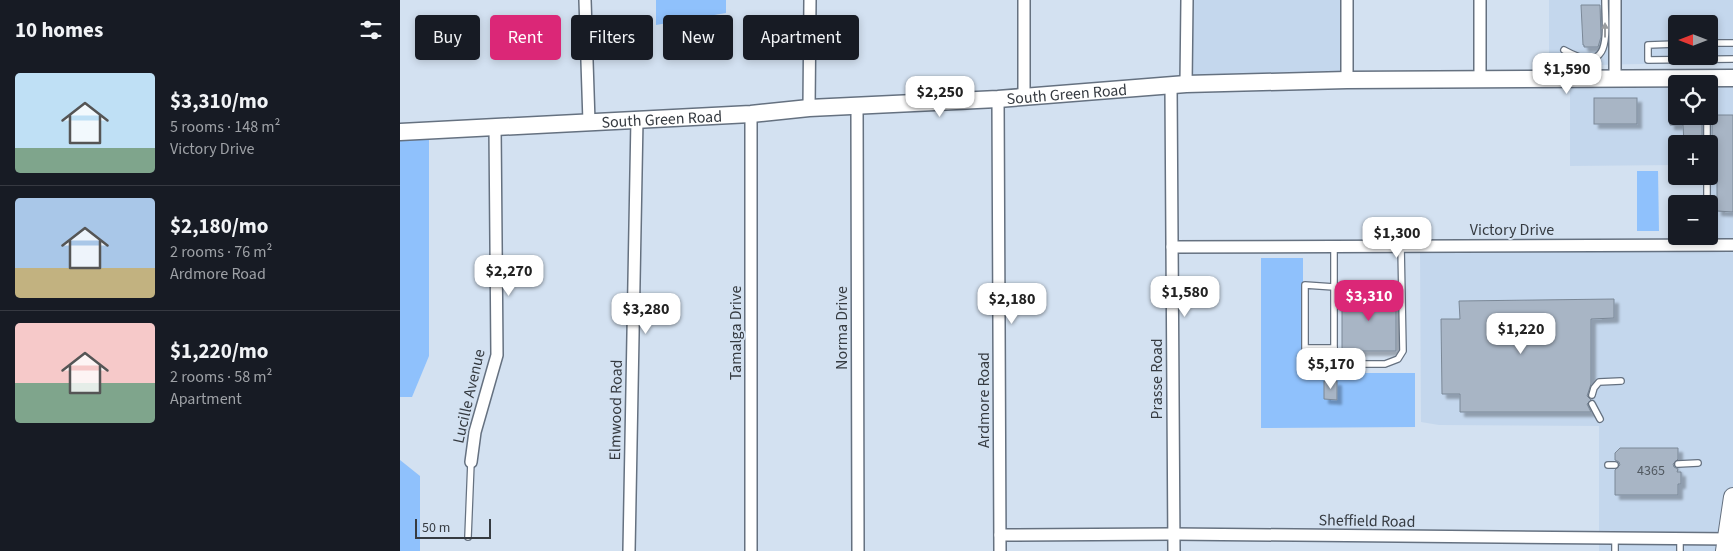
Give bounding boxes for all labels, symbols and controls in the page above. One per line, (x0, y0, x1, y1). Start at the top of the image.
text: 10 homes (15, 15, 103, 45)
chip: Buy (415, 15, 480, 60)
chip: Rent (490, 15, 561, 60)
chip: Filters (571, 15, 653, 60)
chip: New (663, 15, 733, 60)
chip: Apartment (743, 15, 859, 60)
north arrow (1668, 15, 1718, 65)
map controls (1668, 15, 1718, 245)
icon: filters (357, 16, 385, 44)
one-way arrow (1601, 21, 1609, 37)
pin: $1,590 (1526, 52, 1608, 95)
text: $1,590 (1543, 58, 1591, 80)
button: locate (1668, 75, 1718, 125)
pin: $2,250 (899, 76, 981, 118)
street label: South Green Road (1006, 79, 1128, 110)
text: $2,250 (916, 81, 964, 103)
text: $3,310/mo (170, 86, 269, 116)
icon: home (55, 93, 115, 153)
street label: South Green Road (601, 106, 723, 134)
text: 5 rooms · 148 m² (170, 116, 280, 138)
button: + (1668, 135, 1718, 185)
text: Victory Drive (170, 138, 254, 160)
button: − (1668, 195, 1718, 245)
text: $2,180/mo (170, 211, 269, 241)
pin: $1,300 (1356, 216, 1438, 259)
icon: home (55, 218, 115, 278)
street label: Victory Drive (1470, 219, 1554, 241)
text: $1,300 (1373, 222, 1421, 244)
text: 2 rooms · 76 m² (170, 241, 272, 263)
pin: $2,270 (468, 254, 550, 297)
text: $2,270 (485, 260, 533, 282)
text: Ardmore Road (170, 263, 266, 285)
pin: $1,580 (1144, 276, 1226, 318)
pin: $3,310 (1328, 280, 1410, 322)
text: $1,580 (1161, 281, 1209, 303)
pin: $2,180 (971, 282, 1053, 325)
text: $3,310 (1345, 285, 1393, 307)
street label: Tamalga Drive (725, 286, 747, 380)
street label: Norma Drive (831, 286, 853, 370)
text: $2,180 (988, 288, 1036, 310)
pin: $3,280 (605, 292, 687, 335)
text: $3,280 (622, 298, 670, 320)
pin: $1,220 (1480, 312, 1562, 355)
text: $1,220 (1497, 318, 1545, 340)
text: $1,220/mo (170, 336, 269, 366)
street label: Prasse Road (1146, 338, 1168, 420)
icon: home (55, 343, 115, 403)
street label: Lucille Avenue (447, 347, 491, 446)
pin: $5,170 (1290, 348, 1372, 390)
street label: Ardmore Road (973, 352, 995, 448)
text: $5,170 (1307, 353, 1355, 375)
street label: Elmwood Road (604, 359, 628, 461)
text: 2 rooms · 58 m² (170, 366, 272, 388)
text: Apartment (170, 388, 242, 410)
house number: 4365 (1637, 461, 1665, 481)
street label: Sheffield Road (1318, 509, 1416, 533)
scale bar (415, 516, 491, 539)
text: 50 m (422, 518, 450, 538)

